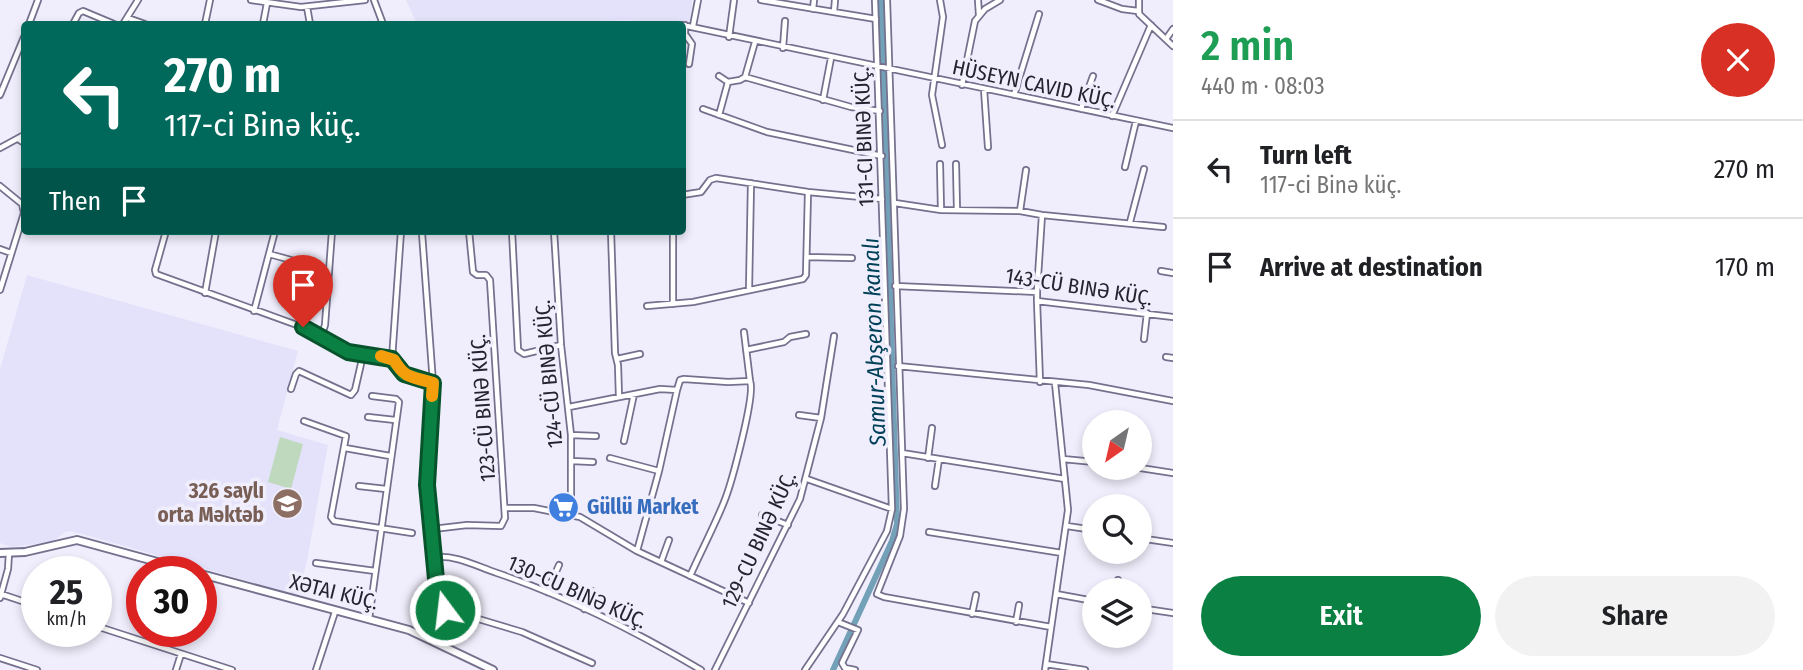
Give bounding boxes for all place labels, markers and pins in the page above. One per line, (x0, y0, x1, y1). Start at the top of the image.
pin (273, 255, 333, 327)
place label: 326 saylı orta Məktəb (158, 478, 264, 528)
school or university icon: 326 saylı orta Məktəb (270, 486, 304, 520)
supermarket icon: Güllü Market (547, 490, 581, 524)
place label: Güllü Market (587, 494, 699, 520)

